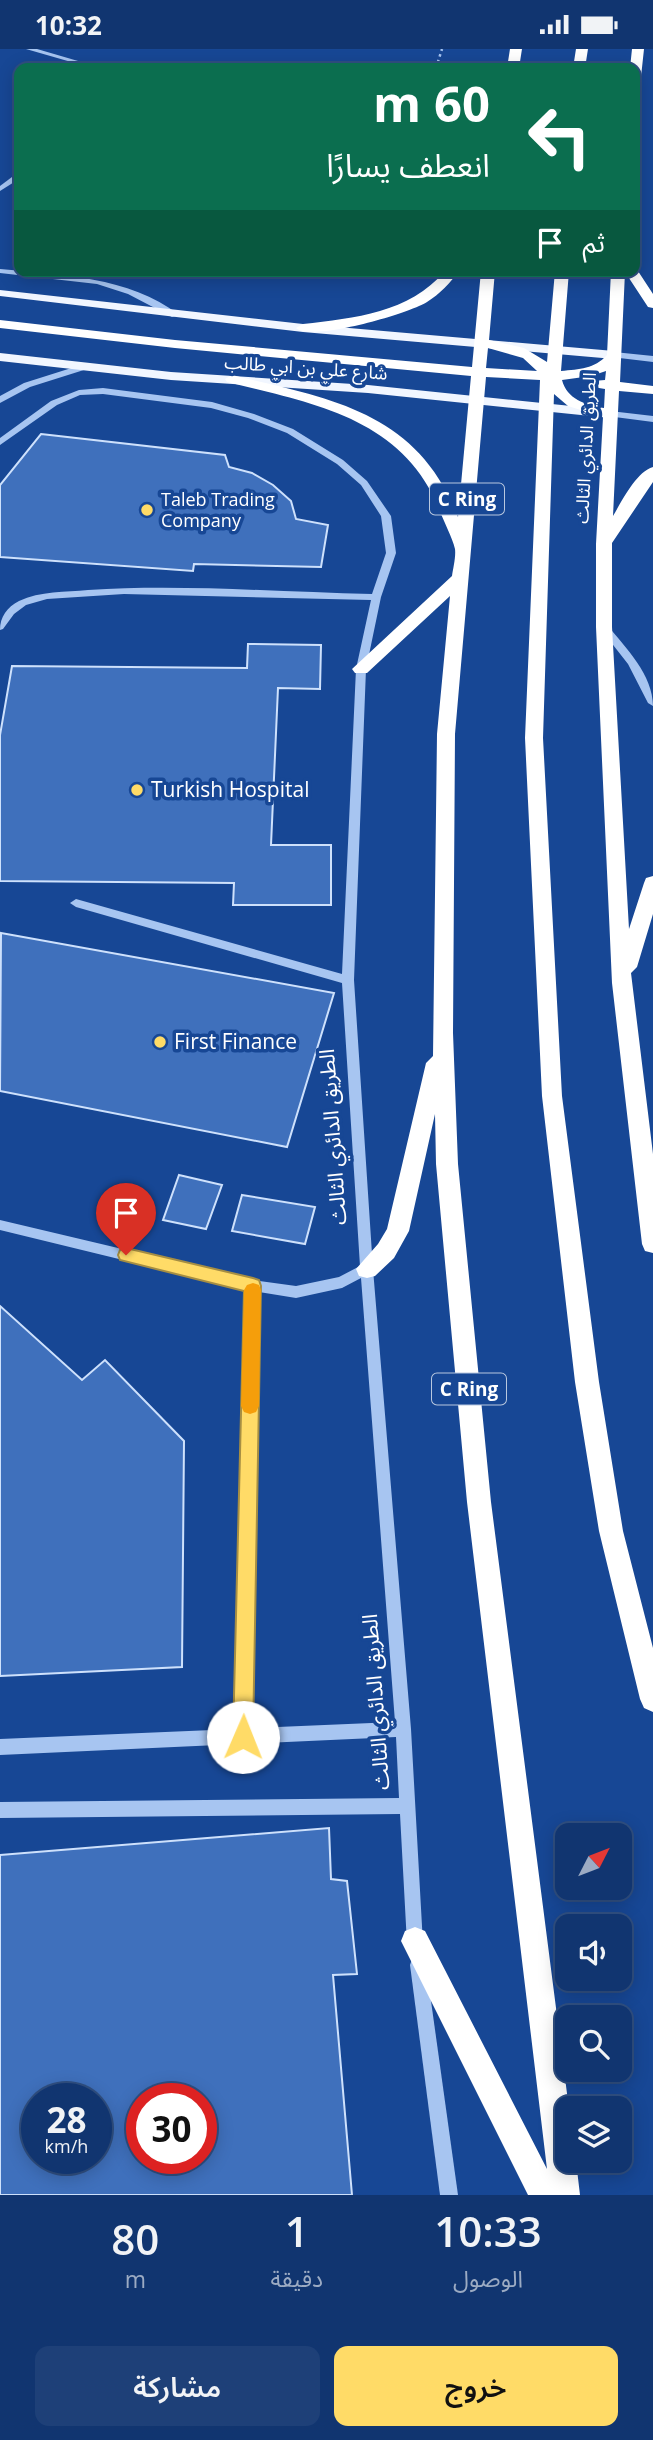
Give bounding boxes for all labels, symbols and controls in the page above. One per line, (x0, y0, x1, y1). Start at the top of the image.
text: 10:32 (35, 7, 102, 43)
text: 60 m (373, 70, 490, 136)
icon: left (514, 91, 605, 182)
text: انعطف يسارًا (326, 143, 490, 186)
icon: arrive (531, 224, 569, 262)
text: ثم (583, 224, 605, 260)
street label: شارع علي بن ابي طالب (223, 349, 389, 388)
street label: الطريق الدائري الثالث (569, 372, 603, 524)
road number: C Ring (430, 484, 504, 515)
place label: Taleb Trading Company (161, 487, 275, 532)
marker: Taleb Trading Company (139, 502, 155, 518)
place label: Turkish Hospital (151, 775, 309, 803)
marker: Turkish Hospital (129, 782, 145, 798)
place label: First Finance (174, 1027, 297, 1055)
marker: First Finance (152, 1034, 168, 1050)
street label: الطريق الدائري الثالث (312, 1048, 355, 1226)
pin (96, 1183, 156, 1255)
icon: arrive (107, 1194, 145, 1232)
road number: C Ring (432, 1373, 506, 1405)
street label: الطريق الدائري الثالث (355, 1613, 398, 1791)
position arrow (206, 1700, 280, 1774)
north arrow (555, 1823, 632, 1901)
map controls (555, 1823, 632, 2173)
button: sound (555, 1914, 632, 1991)
button: search (555, 2005, 632, 2082)
speed limit sign: 30 (126, 2083, 217, 2174)
text: 28 (46, 2096, 87, 2143)
button: layers (555, 2096, 632, 2173)
text: km/h (45, 2134, 88, 2158)
text: 1 (285, 2202, 309, 2259)
text: 10:33 (434, 2202, 542, 2259)
text: 80 (111, 2210, 159, 2267)
text: دقيقة (271, 2262, 323, 2294)
text: الوصول (453, 2262, 523, 2294)
text: m (125, 2263, 146, 2295)
button: مشاركة (35, 2346, 320, 2426)
button: خروج (334, 2346, 618, 2426)

